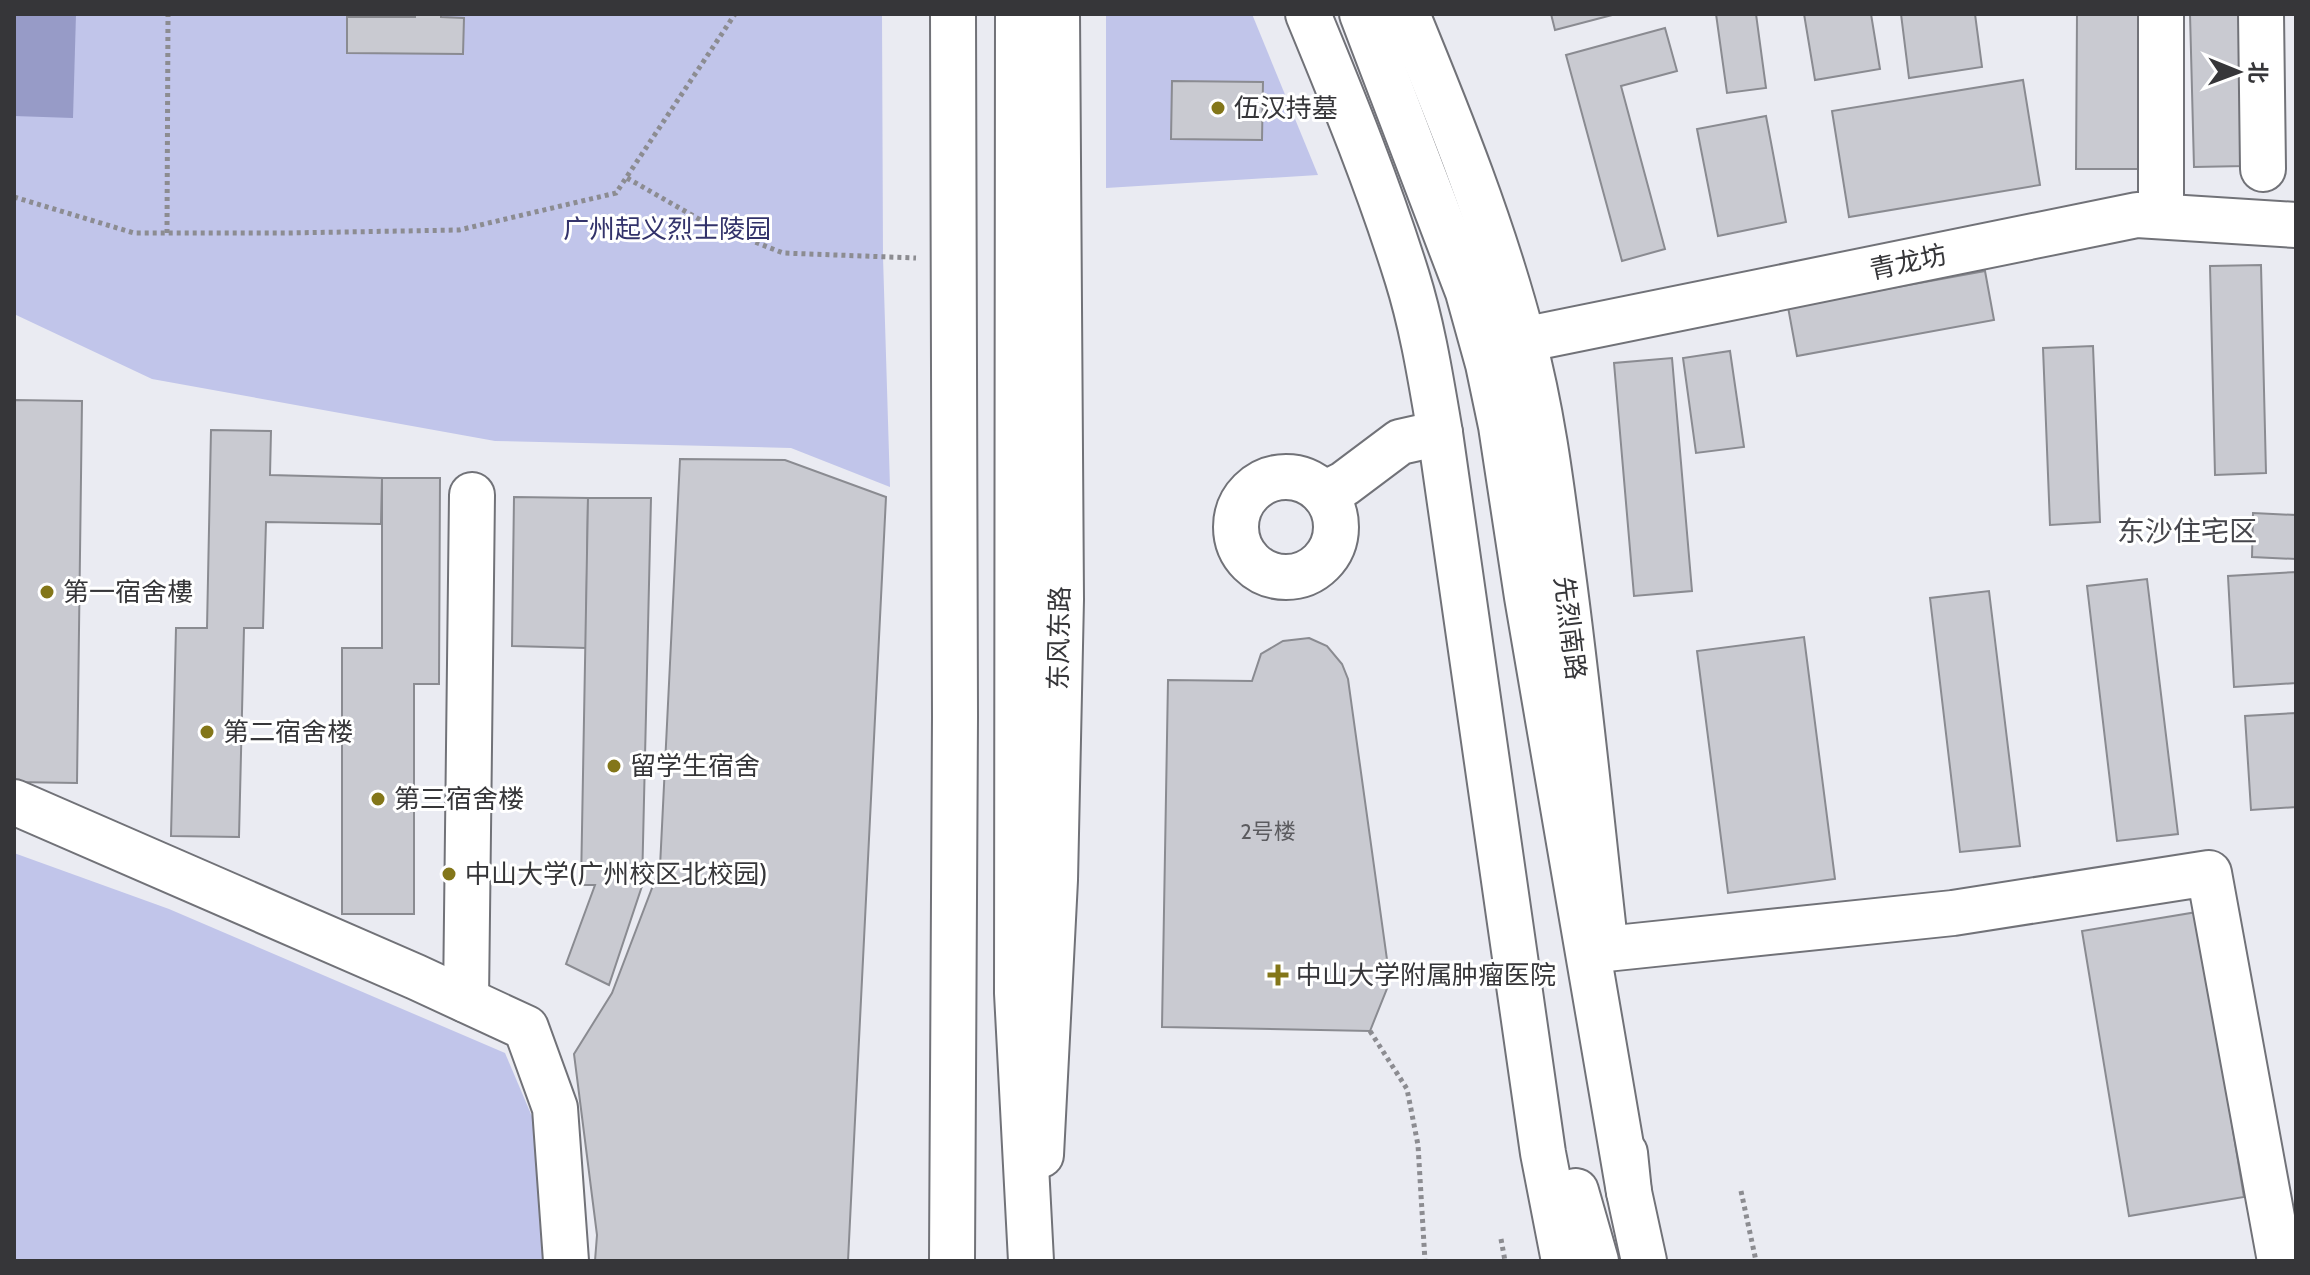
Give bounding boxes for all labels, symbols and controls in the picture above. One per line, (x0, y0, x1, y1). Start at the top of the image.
north arrow (2198, 32, 2278, 112)
text: 北 (2244, 61, 2271, 84)
place label: 伍汉持墓 (1234, 92, 1338, 124)
marker: 伍汉持墓 (1209, 99, 1227, 117)
park label: 广州起义烈士陵园 (563, 213, 771, 245)
street label: 青龙坊 (1867, 238, 1949, 286)
district label: 东沙住宅区 (2117, 514, 2257, 548)
street label: 先烈南路 (1548, 574, 1592, 682)
place label: 第一宿舍樓 (63, 576, 193, 608)
marker: 第一宿舍樓 (38, 583, 56, 601)
street label: 东风东路 (1042, 586, 1076, 690)
place label: 第二宿舍楼 (223, 716, 353, 748)
marker: 第二宿舍楼 (198, 723, 216, 741)
place label: 留学生宿舍 (630, 750, 760, 782)
marker: 留学生宿舍 (605, 757, 623, 775)
place label: 第三宿舍楼 (394, 783, 524, 815)
marker: 第三宿舍楼 (369, 790, 387, 808)
house number: 2号楼 (1240, 818, 1296, 845)
place label: 中山大学(广州校区北校园) (465, 858, 767, 890)
marker: 中山大学(广州校区北校园) (440, 865, 458, 883)
place label: 中山大学附属肿瘤医院 (1296, 959, 1556, 991)
marker: 中山大学附属肿瘤医院 (1267, 964, 1289, 986)

